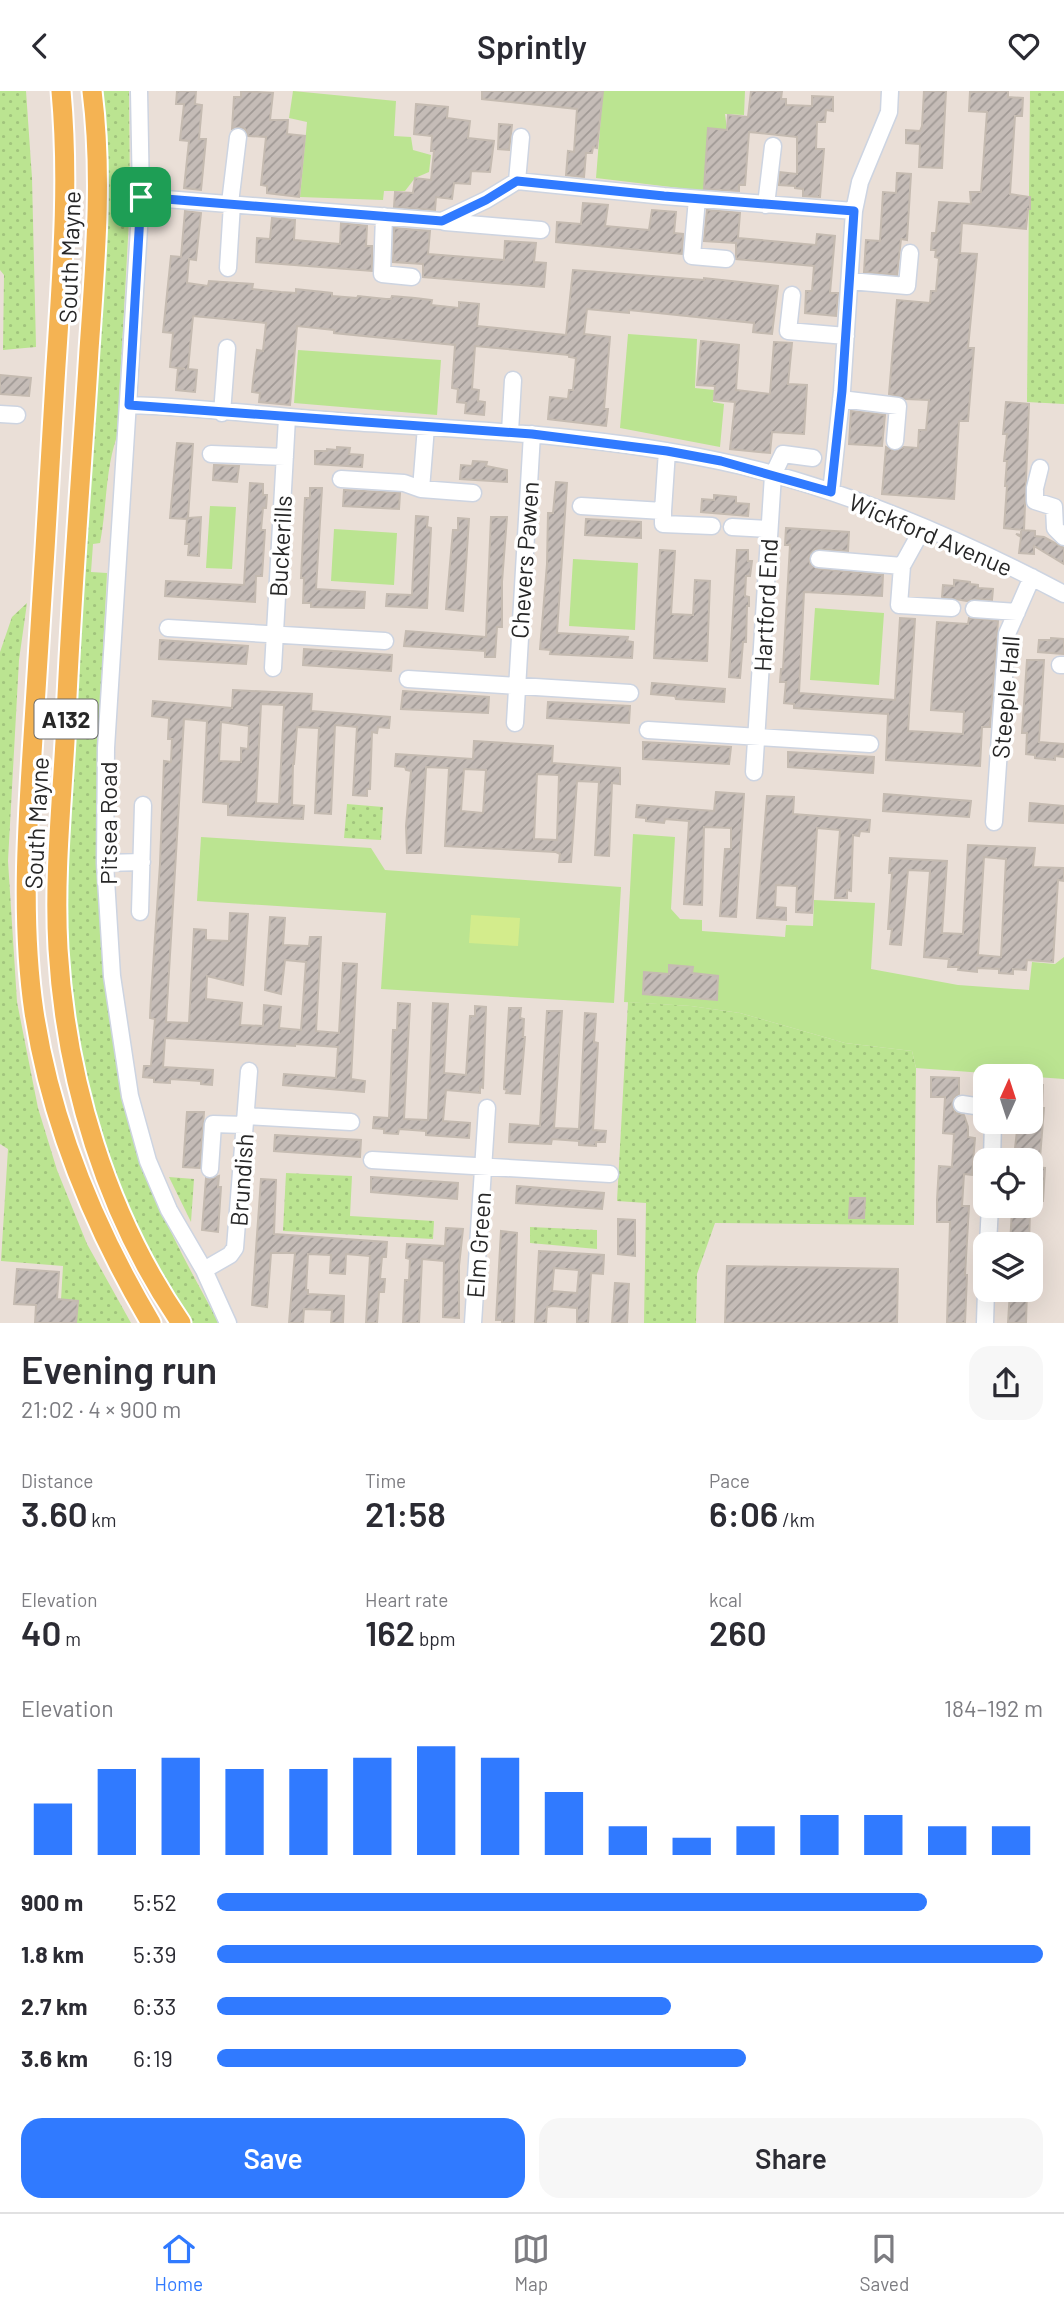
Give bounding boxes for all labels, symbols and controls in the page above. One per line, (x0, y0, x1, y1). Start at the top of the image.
icon: back (21, 27, 59, 65)
text: Sprintly (477, 27, 587, 65)
icon: heart (1005, 27, 1043, 65)
pin (111, 167, 171, 227)
icon: arrive (122, 178, 160, 216)
street label: South Mayne (52, 190, 86, 324)
street label: Chevers Pawen (504, 480, 544, 640)
street label: Wickford Avenue (845, 486, 1017, 582)
street label: Buckerills (263, 494, 297, 598)
street label: Hartford End (747, 538, 783, 672)
street label: Steeple Hall (985, 634, 1025, 760)
road number: A132 (34, 699, 98, 739)
street label: South Mayne (18, 756, 54, 890)
street label: Pitsea Road (93, 761, 122, 885)
north arrow (973, 1064, 1043, 1134)
map controls (973, 1064, 1043, 1302)
street label: Brundish (223, 1133, 259, 1227)
button: locate (973, 1148, 1043, 1218)
street label: Elm Green (460, 1191, 496, 1299)
button: layers (973, 1232, 1043, 1302)
text: Evening run (21, 1346, 217, 1392)
button: share (969, 1346, 1043, 1420)
text: 21:02 · 4 × 900 m (21, 1395, 181, 1423)
text: Distance (21, 1469, 93, 1492)
text: Time (365, 1469, 406, 1492)
text: Pace (709, 1469, 750, 1492)
text: 3.60 (21, 1492, 88, 1534)
text: 21:58 (365, 1492, 446, 1534)
text: 6:06 (709, 1492, 778, 1534)
text: km (88, 1508, 117, 1531)
text: /km (778, 1508, 815, 1531)
text: Elevation (21, 1588, 98, 1611)
text: Heart rate (365, 1588, 448, 1611)
text: kcal (709, 1588, 742, 1611)
text: 40 (21, 1611, 61, 1653)
text: 162 (365, 1611, 415, 1653)
text: 260 (709, 1611, 767, 1653)
text: m (61, 1627, 81, 1650)
text: bpm (415, 1627, 456, 1650)
text: Elevation (21, 1694, 114, 1722)
text: 184–192 m (944, 1694, 1043, 1722)
text: 900 m (21, 1888, 83, 1916)
text: 5:52 (133, 1888, 177, 1916)
text: 1.8 km (21, 1940, 84, 1968)
text: 5:39 (133, 1940, 176, 1968)
text: 2.7 km (21, 1992, 88, 2020)
text: 6:33 (133, 1992, 176, 2020)
text: 3.6 km (21, 2044, 88, 2072)
text: 6:19 (133, 2044, 173, 2072)
button: Save (21, 2118, 525, 2198)
button: Share (539, 2118, 1043, 2198)
tab: Home (155, 2230, 203, 2295)
tab: Map (512, 2230, 550, 2295)
tab: Saved (860, 2230, 909, 2295)

